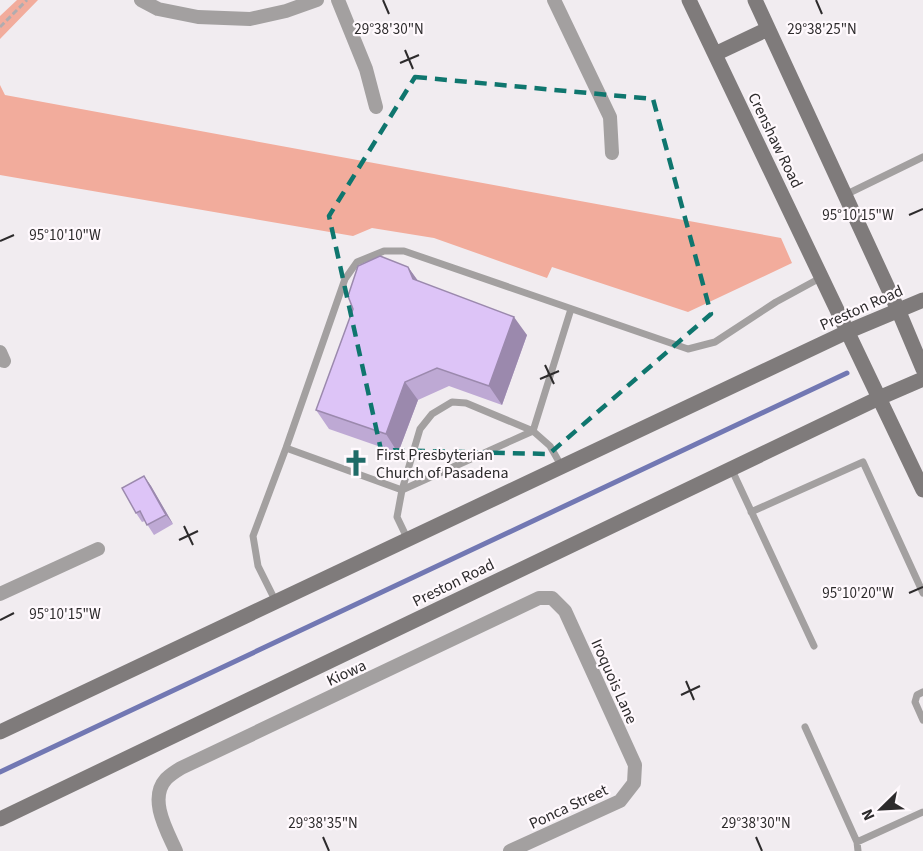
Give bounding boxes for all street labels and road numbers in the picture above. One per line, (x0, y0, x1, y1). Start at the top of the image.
street label: Crenshaw Road (742, 89, 808, 192)
street label: Preston Road (816, 280, 906, 336)
street label: Preston Road (409, 554, 498, 612)
street label: Iroquois Lane (586, 635, 643, 727)
street label: Kiowa (323, 654, 370, 692)
street label: Ponca Street (525, 779, 612, 835)

